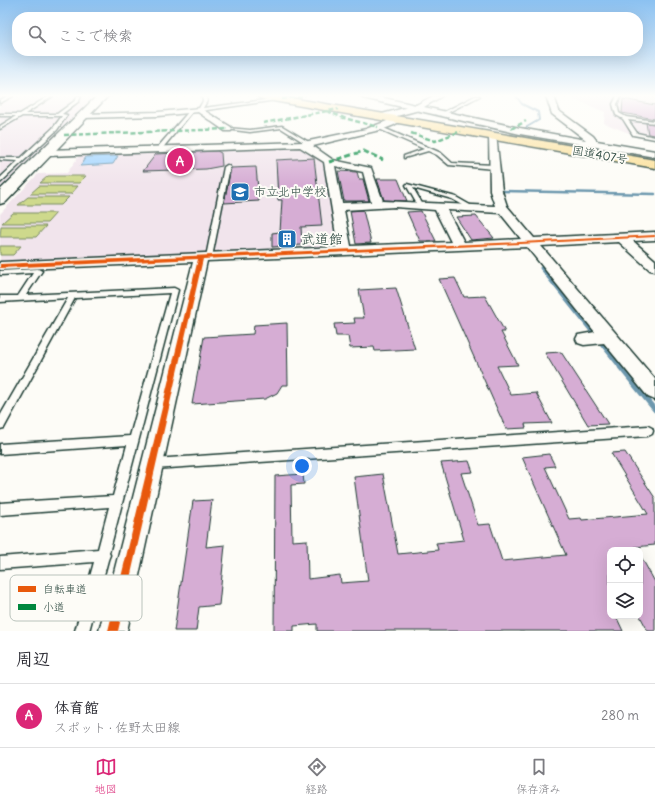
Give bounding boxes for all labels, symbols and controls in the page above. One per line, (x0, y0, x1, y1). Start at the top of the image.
search box (12, 12, 643, 56)
icon: search (26, 23, 48, 45)
text: ここで検索 (58, 26, 133, 45)
street label: 国道407号 (571, 142, 629, 167)
pin: A (167, 146, 193, 176)
school or university icon: 市立北中学校 (229, 181, 251, 203)
place label: 市立北中学校 (254, 184, 326, 199)
building icon: 武道館 (276, 228, 298, 250)
place label: 武道館 (301, 230, 343, 248)
your location (292, 456, 312, 476)
map controls (607, 547, 643, 619)
button: locate (607, 547, 643, 583)
legend (10, 575, 142, 621)
text: 自転車道 (43, 582, 87, 596)
button: layers (607, 583, 643, 619)
text: 小道 (43, 600, 65, 614)
text: 周辺 (16, 648, 50, 670)
text: 体育館 (54, 698, 99, 717)
text: A (25, 707, 33, 724)
text: 280 m (601, 707, 639, 724)
text: スポット · 佐野太田線 (54, 719, 180, 736)
tab: 地図 (95, 756, 117, 796)
tab: 経路 (306, 756, 328, 796)
tab: 保存済み (517, 756, 561, 796)

